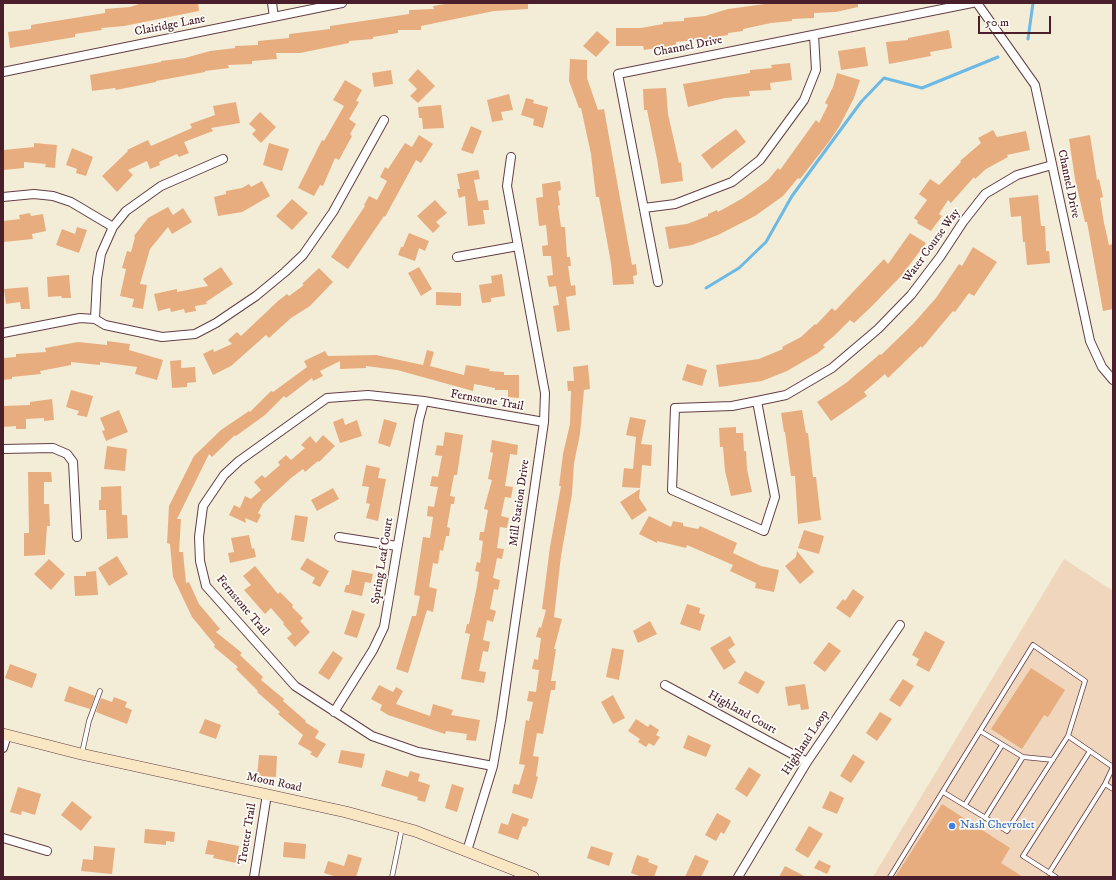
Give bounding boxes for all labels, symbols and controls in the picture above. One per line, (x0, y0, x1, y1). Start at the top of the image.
scale bar (980, 8, 1053, 34)
street label: Clairidge Lane (133, 12, 207, 40)
text: 50 m (985, 15, 1009, 30)
street label: Channel Drive (652, 33, 724, 61)
street label: Channel Drive (1054, 148, 1082, 220)
street label: Water Course Way (900, 206, 964, 286)
street label: Fernstone Trail (449, 387, 525, 415)
street label: Mill Station Drive (507, 459, 533, 547)
street label: Spring Leaf Court (369, 517, 397, 605)
street label: Fernstone Trail (213, 573, 271, 639)
street label: Highland Court (705, 688, 779, 738)
street label: Highland Loop (779, 708, 833, 778)
street label: Moon Road (245, 770, 303, 796)
street label: Trotter Trail (236, 802, 260, 866)
place label: Nash Chevrolet (960, 819, 1035, 833)
marker: Nash Chevrolet (947, 821, 957, 831)

